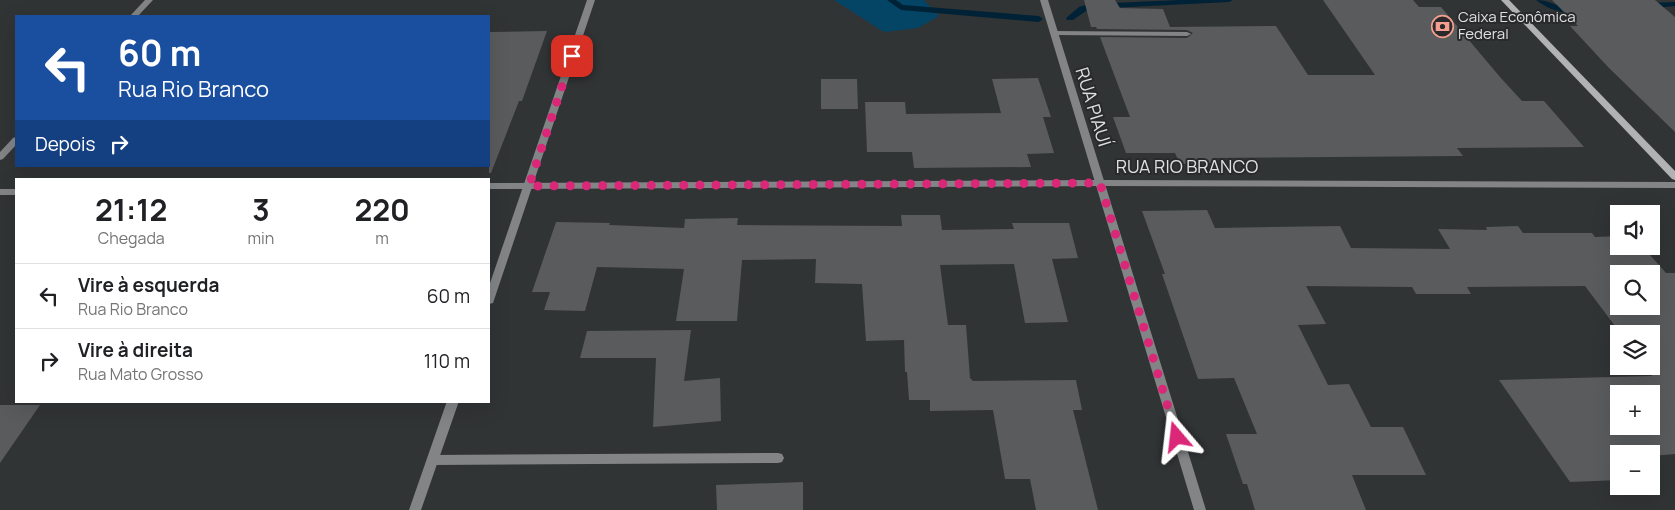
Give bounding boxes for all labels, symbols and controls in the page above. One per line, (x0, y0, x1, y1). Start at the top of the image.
place label: Caixa Econômica Federal (1458, 6, 1576, 44)
bank icon: Caixa Econômica Federal (1430, 14, 1454, 38)
text: 60 m (118, 29, 201, 77)
icon: left (35, 35, 100, 100)
pin (551, 35, 593, 77)
icon: arrive (558, 42, 586, 70)
street label: RUA PIAUÍ (1071, 64, 1117, 149)
text: Rua Rio Branco (118, 74, 269, 104)
icon: right (105, 130, 133, 158)
text: Depois (35, 131, 95, 157)
street label: RUA RIO BRANCO (1116, 154, 1258, 178)
text: 21:12 (95, 189, 167, 230)
text: 3 (252, 189, 270, 230)
text: 220 (354, 189, 410, 230)
map controls (1610, 205, 1660, 495)
button: sound (1610, 205, 1660, 255)
text: Chegada (98, 227, 165, 249)
text: min (247, 227, 274, 249)
text: m (375, 227, 389, 249)
button: search (1610, 265, 1660, 315)
text: Vire à esquerda (78, 272, 219, 298)
icon: left (35, 282, 63, 310)
text: 60 m (427, 283, 470, 309)
text: Rua Rio Branco (78, 298, 188, 320)
button: layers (1610, 325, 1660, 375)
text: Vire à direita (78, 337, 193, 363)
icon: right (35, 347, 63, 375)
text: 110 m (424, 348, 470, 374)
text: Rua Mato Grosso (78, 363, 203, 385)
button: + (1610, 385, 1660, 435)
position arrow (1150, 410, 1202, 462)
button: − (1610, 445, 1660, 495)

